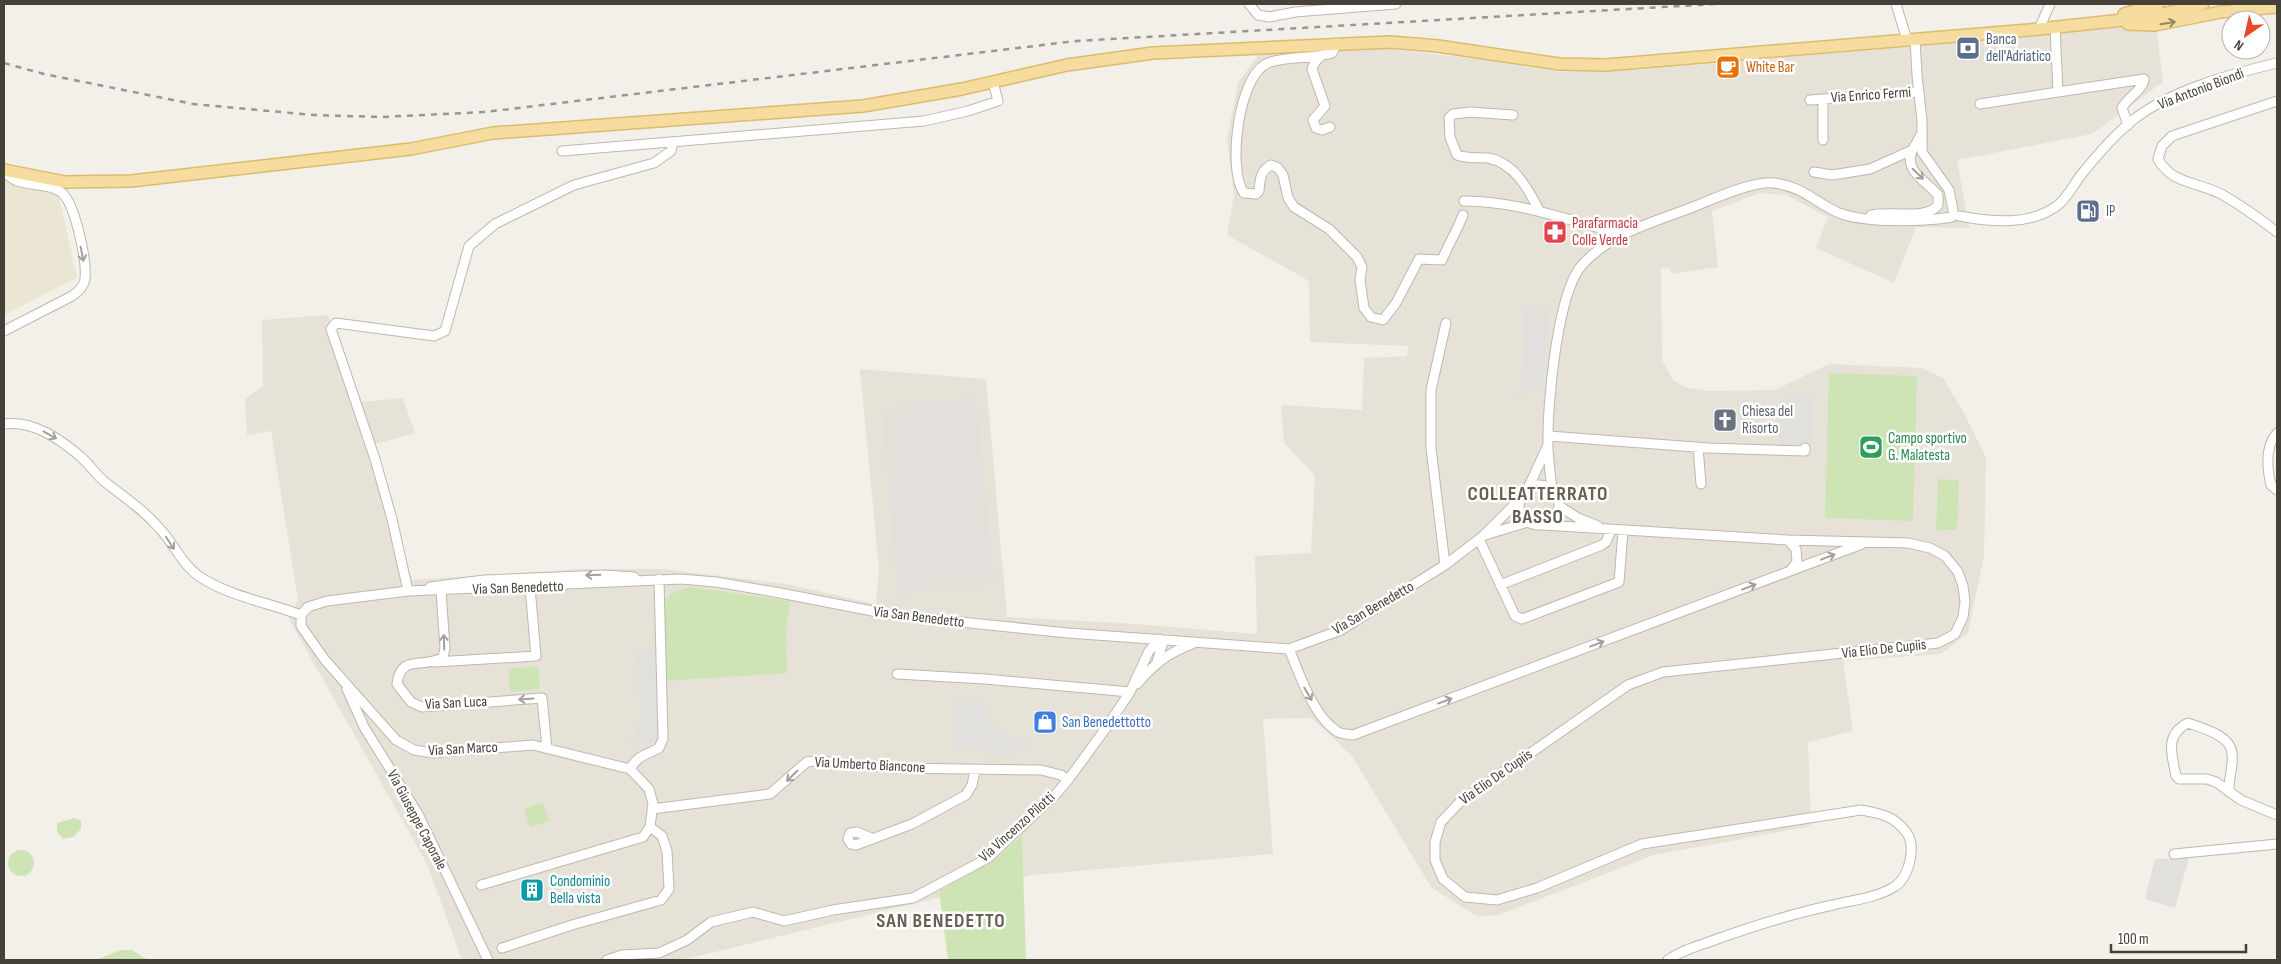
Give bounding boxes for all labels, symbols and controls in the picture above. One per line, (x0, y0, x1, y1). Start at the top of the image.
north arrow (2221, 10, 2271, 60)
one-way arrow (2159, 18, 2175, 28)
place label: Banca dell'Adriatico (1986, 30, 2051, 66)
bank icon: Banca dell'Adriatico (1955, 35, 1981, 61)
text: N (2231, 36, 2247, 55)
cafe icon: White Bar (1715, 54, 1741, 80)
place label: White Bar (1746, 58, 1795, 77)
street label: Via Antonio Biondi (2155, 64, 2247, 114)
street label: Via Enrico Fermi (1830, 83, 1912, 107)
one-way arrow (1912, 168, 1924, 180)
fuel station icon: IP (2075, 198, 2101, 224)
place label: IP (2106, 202, 2115, 221)
place label: Parafarmacia Colle Verde (1572, 214, 1638, 250)
pharmacy icon: Parafarmacia Colle Verde (1542, 219, 1568, 245)
one-way arrow (78, 245, 87, 261)
place label: Chiesa del Risorto (1742, 402, 1793, 438)
church icon: Chiesa del Risorto (1712, 407, 1738, 433)
place label: Campo sportivo G. Malatesta (1888, 429, 1967, 465)
one-way arrow (42, 431, 57, 440)
sports icon: Campo sportivo G. Malatesta (1858, 434, 1884, 460)
district label: COLLEATTERRATO BASSO (1468, 482, 1608, 529)
one-way arrow (165, 535, 175, 549)
one-way arrow (1820, 552, 1835, 561)
one-way arrow (585, 571, 601, 580)
street label: Via San Benedetto (472, 577, 564, 599)
street label: Via San Benedetto (1329, 577, 1417, 639)
one-way arrow (1741, 582, 1756, 591)
street label: Via San Benedetto (873, 602, 965, 632)
one-way arrow (439, 634, 449, 650)
street label: Via Elio De Cupiis (1841, 635, 1927, 663)
one-way arrow (1589, 639, 1604, 648)
one-way arrow (1304, 686, 1314, 700)
street label: Via San Luca (424, 692, 488, 714)
one-way arrow (519, 694, 535, 704)
one-way arrow (1437, 696, 1452, 705)
shop icon: San Benedettotto (1032, 709, 1058, 735)
place label: San Benedettotto (1062, 713, 1151, 732)
street label: Via San Marco (428, 738, 498, 760)
street label: Via Elio De Cupiis (1456, 745, 1536, 809)
street label: Via Umberto Biancone (814, 753, 926, 777)
street label: Via Giuseppe Caporale (383, 767, 451, 873)
one-way arrow (785, 770, 798, 782)
street label: Via Vincenzo Pilotti (975, 788, 1059, 866)
place label: Condominio Bella vista (550, 872, 610, 908)
building icon: Condominio Bella vista (519, 877, 545, 903)
district label: SAN BENEDETTO (876, 909, 1006, 933)
scale bar (2111, 922, 2246, 954)
text: 100 m (2118, 930, 2149, 949)

